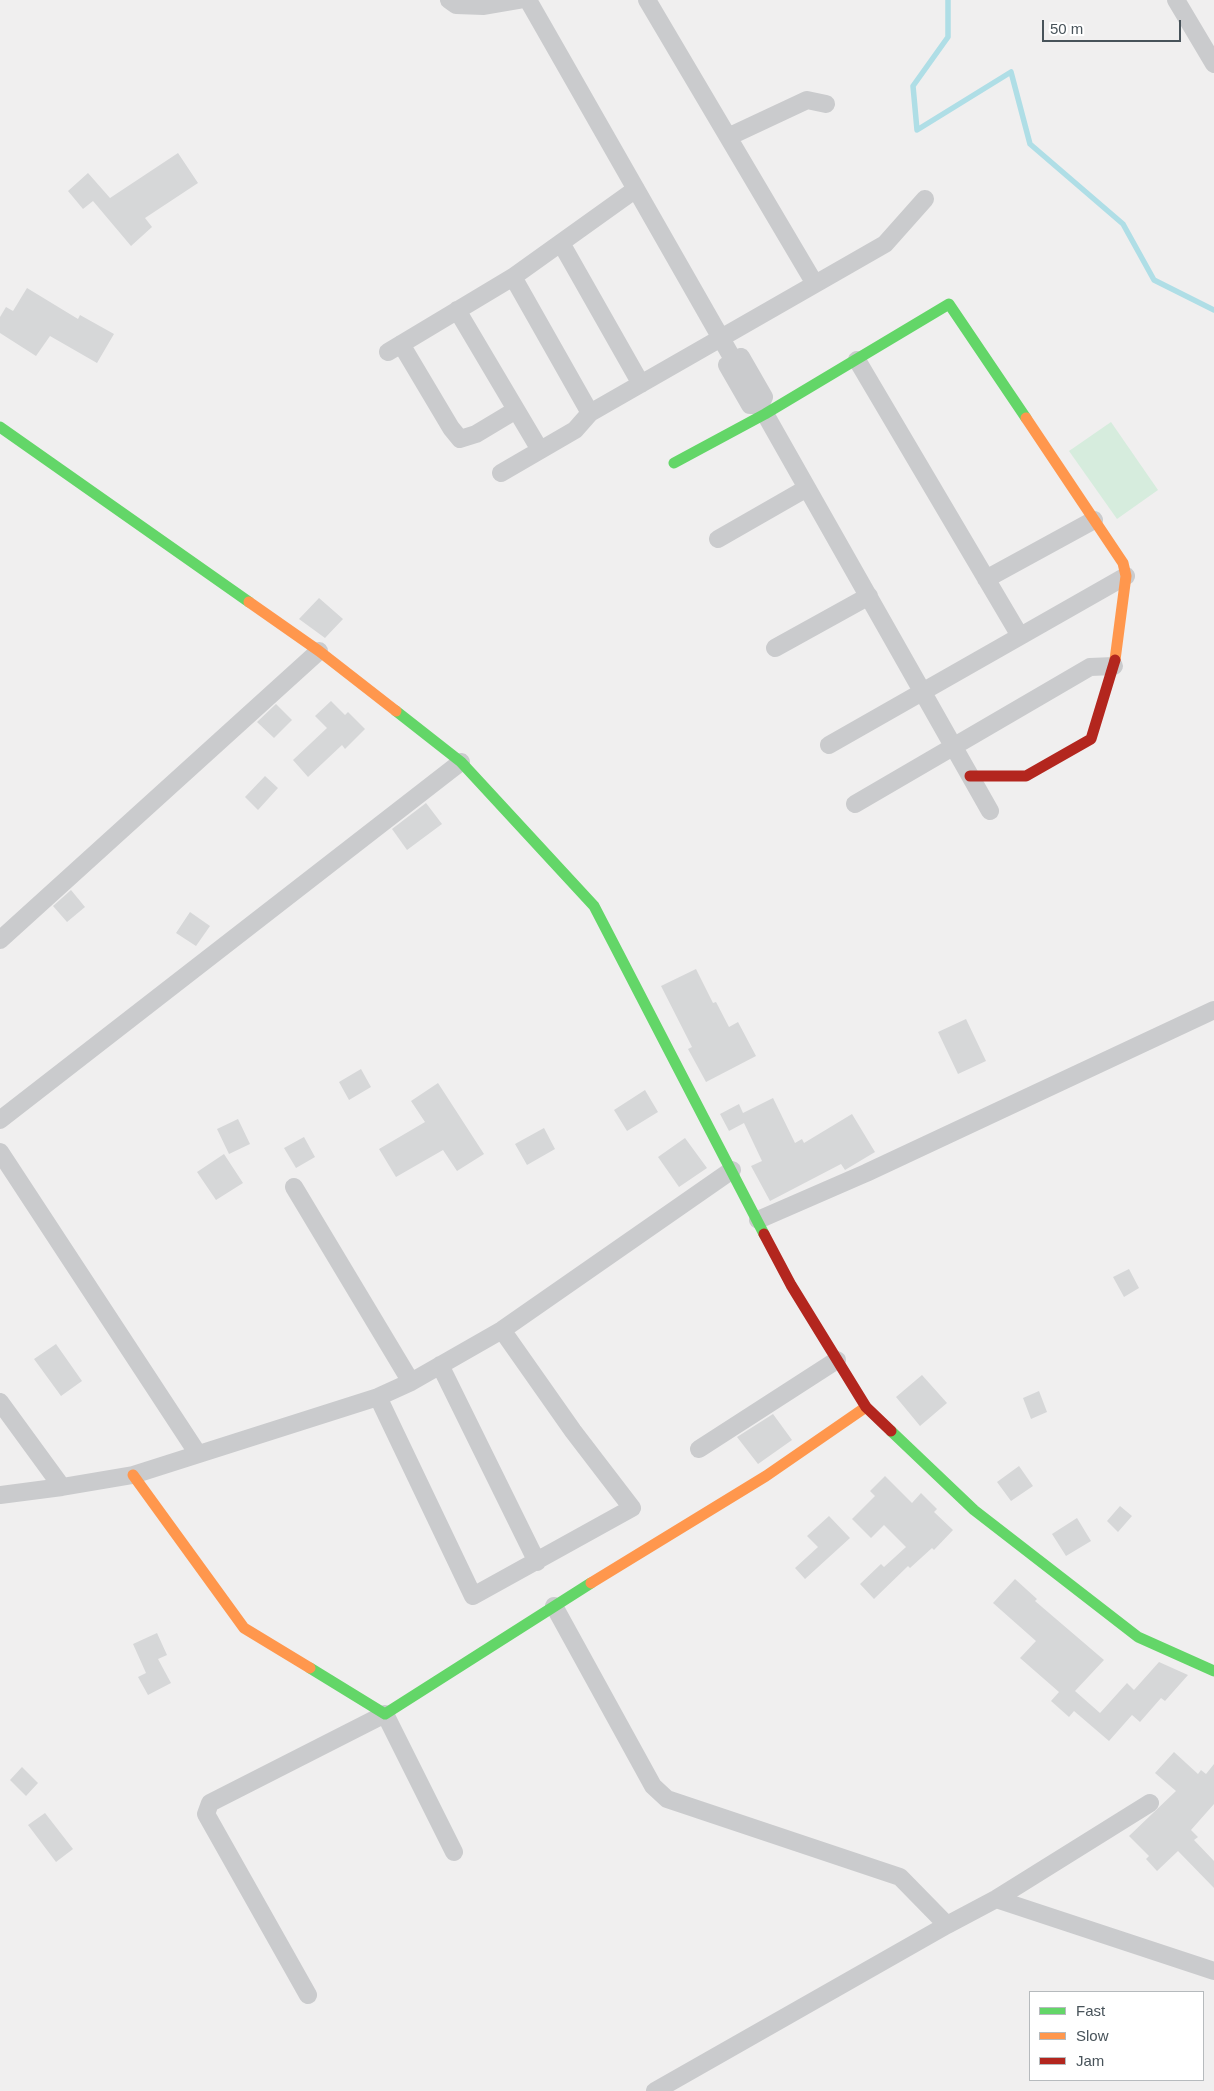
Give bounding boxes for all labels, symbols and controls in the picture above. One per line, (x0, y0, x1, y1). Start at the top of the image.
scale bar (1044, 10, 1183, 42)
text: 50 m (1050, 20, 1083, 37)
legend (1029, 1991, 1204, 2081)
text: Fast (1076, 2002, 1105, 2019)
text: Slow (1076, 2027, 1109, 2044)
text: Jam (1076, 2052, 1104, 2069)

